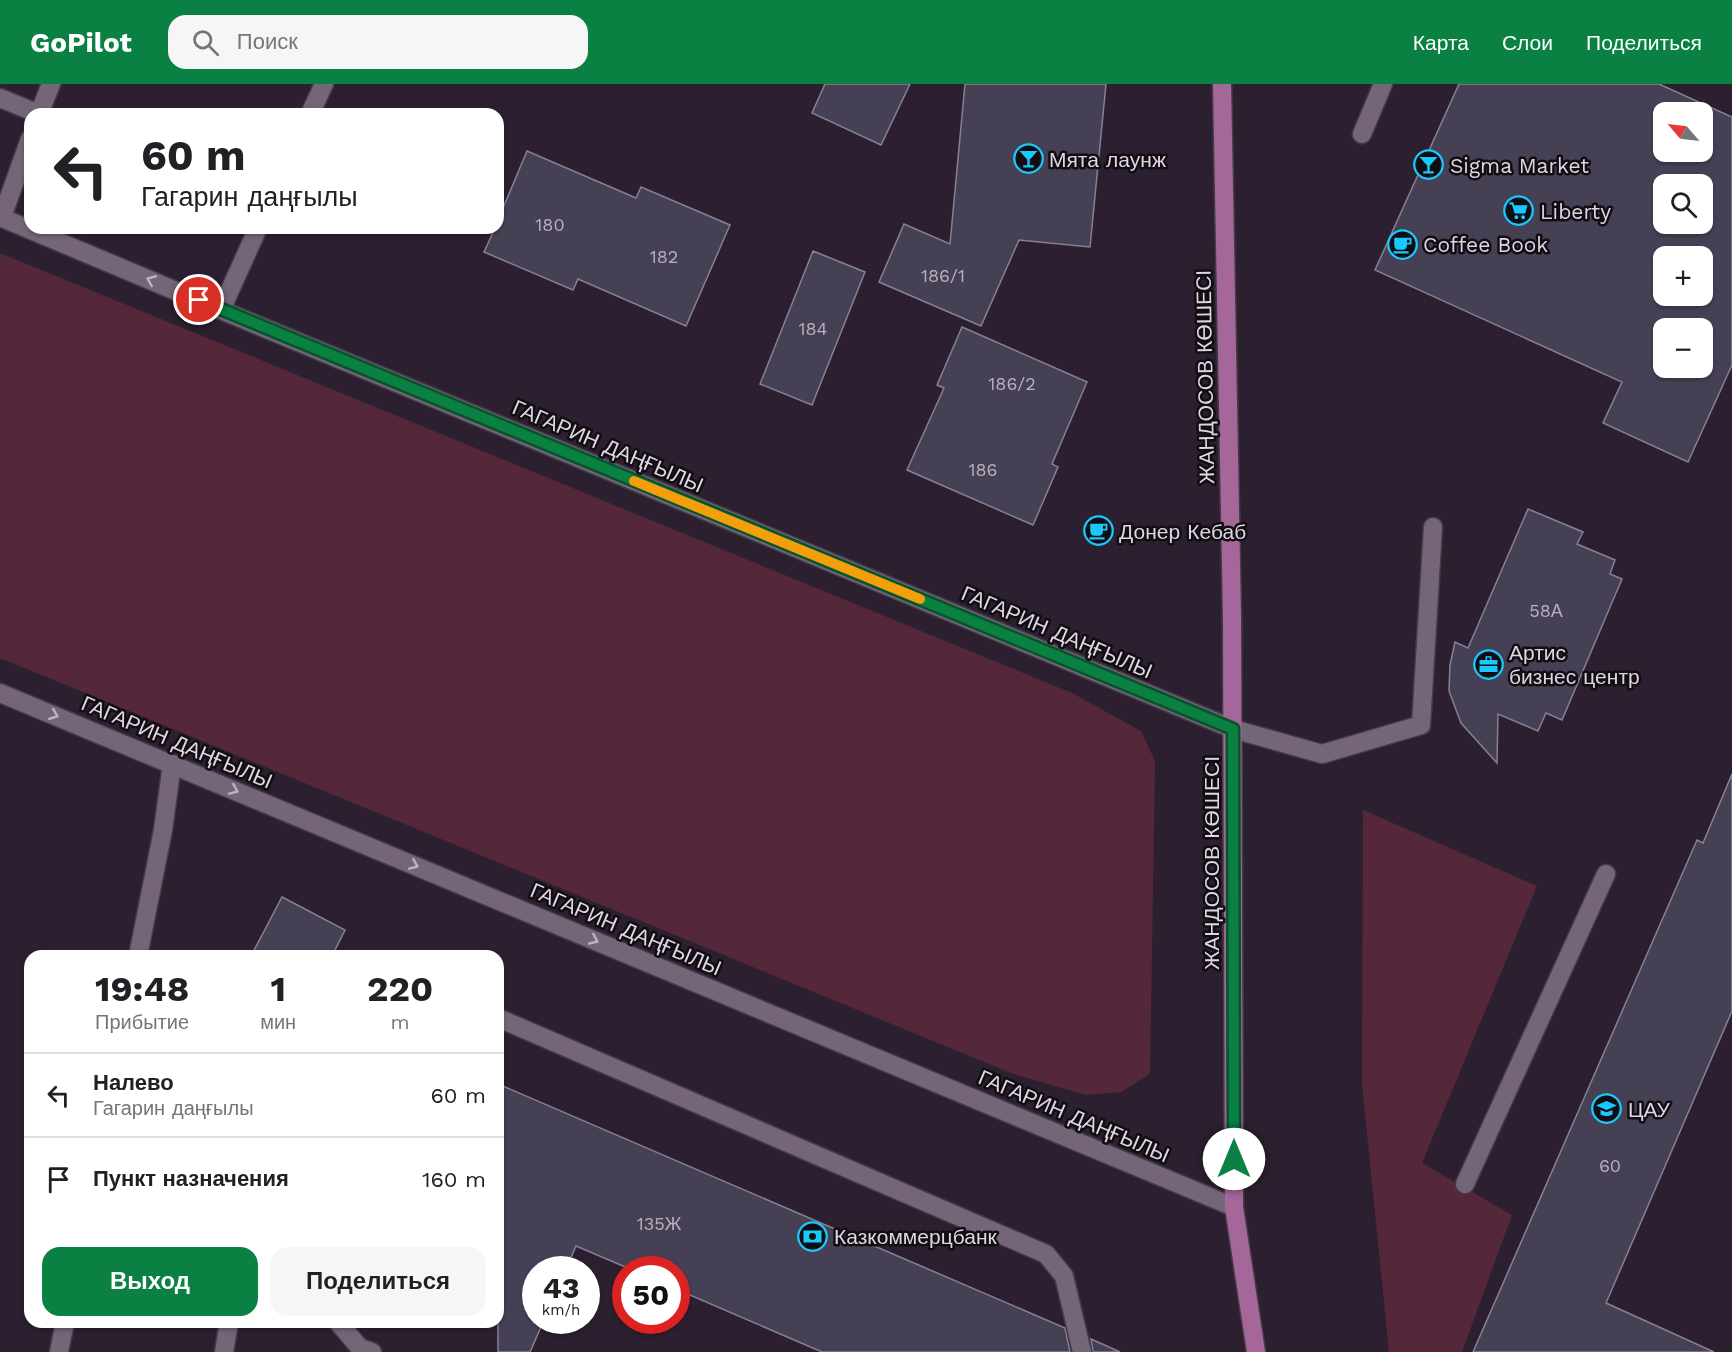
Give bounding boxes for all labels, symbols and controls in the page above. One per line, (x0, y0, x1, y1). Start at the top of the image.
search box (168, 15, 588, 69)
text: GoPilot (30, 26, 132, 59)
icon: search (189, 26, 222, 59)
text: Поиск (237, 29, 298, 54)
text: Карта (1413, 30, 1469, 55)
text: Слои (1502, 30, 1553, 55)
text: Поделиться (1586, 30, 1702, 55)
north arrow (1653, 102, 1713, 162)
map controls (1653, 102, 1713, 378)
text: 60 m (141, 131, 245, 180)
icon: left (42, 132, 120, 210)
bar icon: Мята лаунж (1012, 143, 1044, 175)
place label: Мята лаунж (1049, 147, 1166, 172)
bar icon: Sigma Market (1413, 149, 1445, 181)
place label: Sigma Market (1450, 153, 1589, 178)
button: search (1653, 174, 1713, 234)
text: Гагарин даңғылы (141, 181, 358, 213)
supermarket icon: Liberty (1503, 195, 1535, 227)
place label: Liberty (1540, 199, 1611, 224)
house number: 180 (535, 214, 565, 235)
cafe icon: Coffee Book (1386, 228, 1418, 260)
place label: Coffee Book (1423, 232, 1548, 257)
house number: 182 (650, 246, 678, 267)
button: + (1653, 246, 1713, 306)
house number: 186/1 (921, 265, 965, 286)
street label: ЖАНДОСОВ КӨШЕСІ (1191, 270, 1219, 484)
pin (173, 274, 224, 325)
one-way arrow (146, 275, 157, 287)
icon: arrive (182, 283, 215, 316)
house number: 184 (798, 318, 828, 339)
button: − (1653, 318, 1713, 378)
house number: 186/2 (988, 373, 1036, 394)
street label: ГАГАРИН ДАҢҒЫЛЫ (509, 394, 707, 498)
house number: 186 (968, 459, 998, 480)
cafe icon: Донер Кебаб (1082, 515, 1114, 547)
place label: Донер Кебаб (1119, 519, 1246, 544)
street label: ГАГАРИН ДАҢҒЫЛЫ (958, 580, 1156, 684)
house number: 58А (1529, 600, 1563, 621)
place label: Артис бизнес центр (1509, 640, 1640, 689)
office icon: Артис бизнес центр (1472, 648, 1504, 680)
street label: ГАГАРИН ДАҢҒЫЛЫ (78, 690, 276, 794)
one-way arrow (48, 708, 59, 720)
street label: ЖАНДОСОВ КӨШЕСІ (1199, 756, 1224, 970)
one-way arrow (228, 783, 239, 795)
one-way arrow (408, 858, 419, 870)
street label: ГАГАРИН ДАҢҒЫЛЫ (527, 877, 725, 981)
one-way arrow (588, 933, 599, 945)
text: 19:48 (95, 968, 189, 1010)
text: 1 (270, 968, 286, 1010)
text: 220 (367, 968, 433, 1010)
text: Прибытие (95, 1010, 189, 1034)
text: мин (260, 1010, 296, 1034)
text: m (391, 1010, 410, 1034)
street label: ГАГАРИН ДАҢҒЫЛЫ (975, 1064, 1173, 1168)
text: Налево (93, 1070, 174, 1095)
icon: left (42, 1079, 75, 1112)
text: 60 m (430, 1083, 486, 1108)
school or university icon: ЦАУ (1591, 1093, 1623, 1125)
text: Гагарин даңғылы (93, 1096, 254, 1120)
place label: ЦАУ (1628, 1097, 1671, 1122)
position arrow (1202, 1127, 1266, 1191)
house number: 60 (1599, 1155, 1621, 1176)
icon: arrive (42, 1163, 75, 1196)
text: Пункт назначения (93, 1166, 289, 1191)
text: 160 m (422, 1167, 486, 1192)
house number: 135Ж (637, 1213, 682, 1234)
bank icon: Казкоммерцбанк (797, 1220, 829, 1252)
place label: Казкоммерцбанк (834, 1224, 997, 1249)
button: Выход (42, 1247, 258, 1316)
button: Поделиться (270, 1247, 486, 1316)
speed limit sign: 50 (612, 1256, 690, 1334)
text: 43 (542, 1270, 580, 1305)
text: km/h (542, 1301, 580, 1319)

